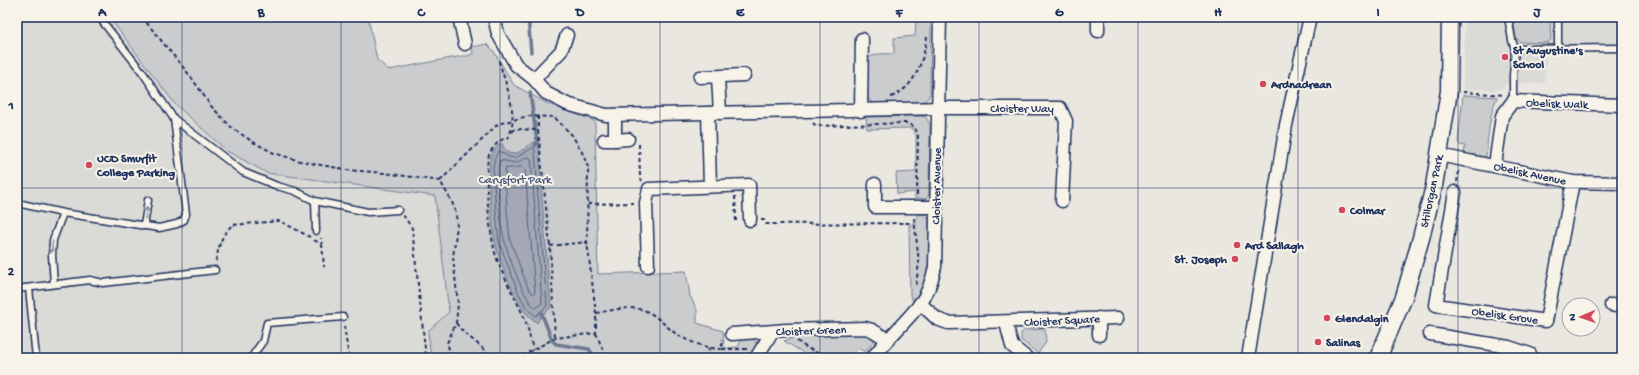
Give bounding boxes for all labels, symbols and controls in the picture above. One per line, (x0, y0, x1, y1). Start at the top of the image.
text: A (97, 6, 107, 21)
text: B (257, 6, 266, 21)
text: C (416, 6, 426, 21)
text: D (575, 6, 585, 21)
text: E (736, 6, 745, 21)
text: F (895, 6, 904, 21)
text: G (1055, 6, 1064, 21)
text: H (1214, 6, 1222, 21)
text: I (1376, 6, 1380, 21)
text: J (1533, 6, 1542, 21)
place label: St Augustine's School (1513, 45, 1583, 73)
marker: St Augustine's School (1500, 52, 1510, 62)
marker: Ardnadrean (1258, 79, 1268, 89)
place label: Ardnadrean (1270, 79, 1332, 93)
street label: Obelisk Walk (1525, 97, 1590, 113)
text: 1 (7, 99, 14, 114)
street label: Cloister Way (990, 103, 1054, 117)
street label: Cloister Avenue (930, 147, 946, 224)
street label: Stillorgan Park (1418, 152, 1448, 229)
place label: UCD Smurfit College Parking (96, 153, 175, 181)
marker: UCD Smurfit College Parking (84, 160, 94, 170)
street label: Obelisk Avenue (1492, 160, 1568, 190)
park label: Carysfort Park (479, 174, 553, 188)
marker: Colmar (1337, 205, 1347, 215)
place label: Colmar (1349, 205, 1387, 219)
one-way arrow (142, 207, 150, 220)
one-way arrow (49, 240, 56, 253)
marker: Ard Sallagh (1232, 240, 1242, 250)
place label: Ard Sallagh (1244, 240, 1304, 254)
place label: St. Joseph (1174, 254, 1228, 268)
marker: St. Joseph (1230, 254, 1240, 264)
text: 2 (8, 265, 15, 280)
north arrow (1561, 297, 1601, 337)
street label: Obelisk Grove (1471, 305, 1540, 329)
street label: Cloister Square (1024, 313, 1101, 331)
marker: Glendalgin (1322, 313, 1332, 323)
place label: Glendalgin (1335, 313, 1389, 327)
text: N (1567, 313, 1579, 321)
street label: Cloister Green (776, 324, 847, 340)
marker: Salinas (1313, 337, 1323, 347)
place label: Salinas (1326, 337, 1361, 351)

